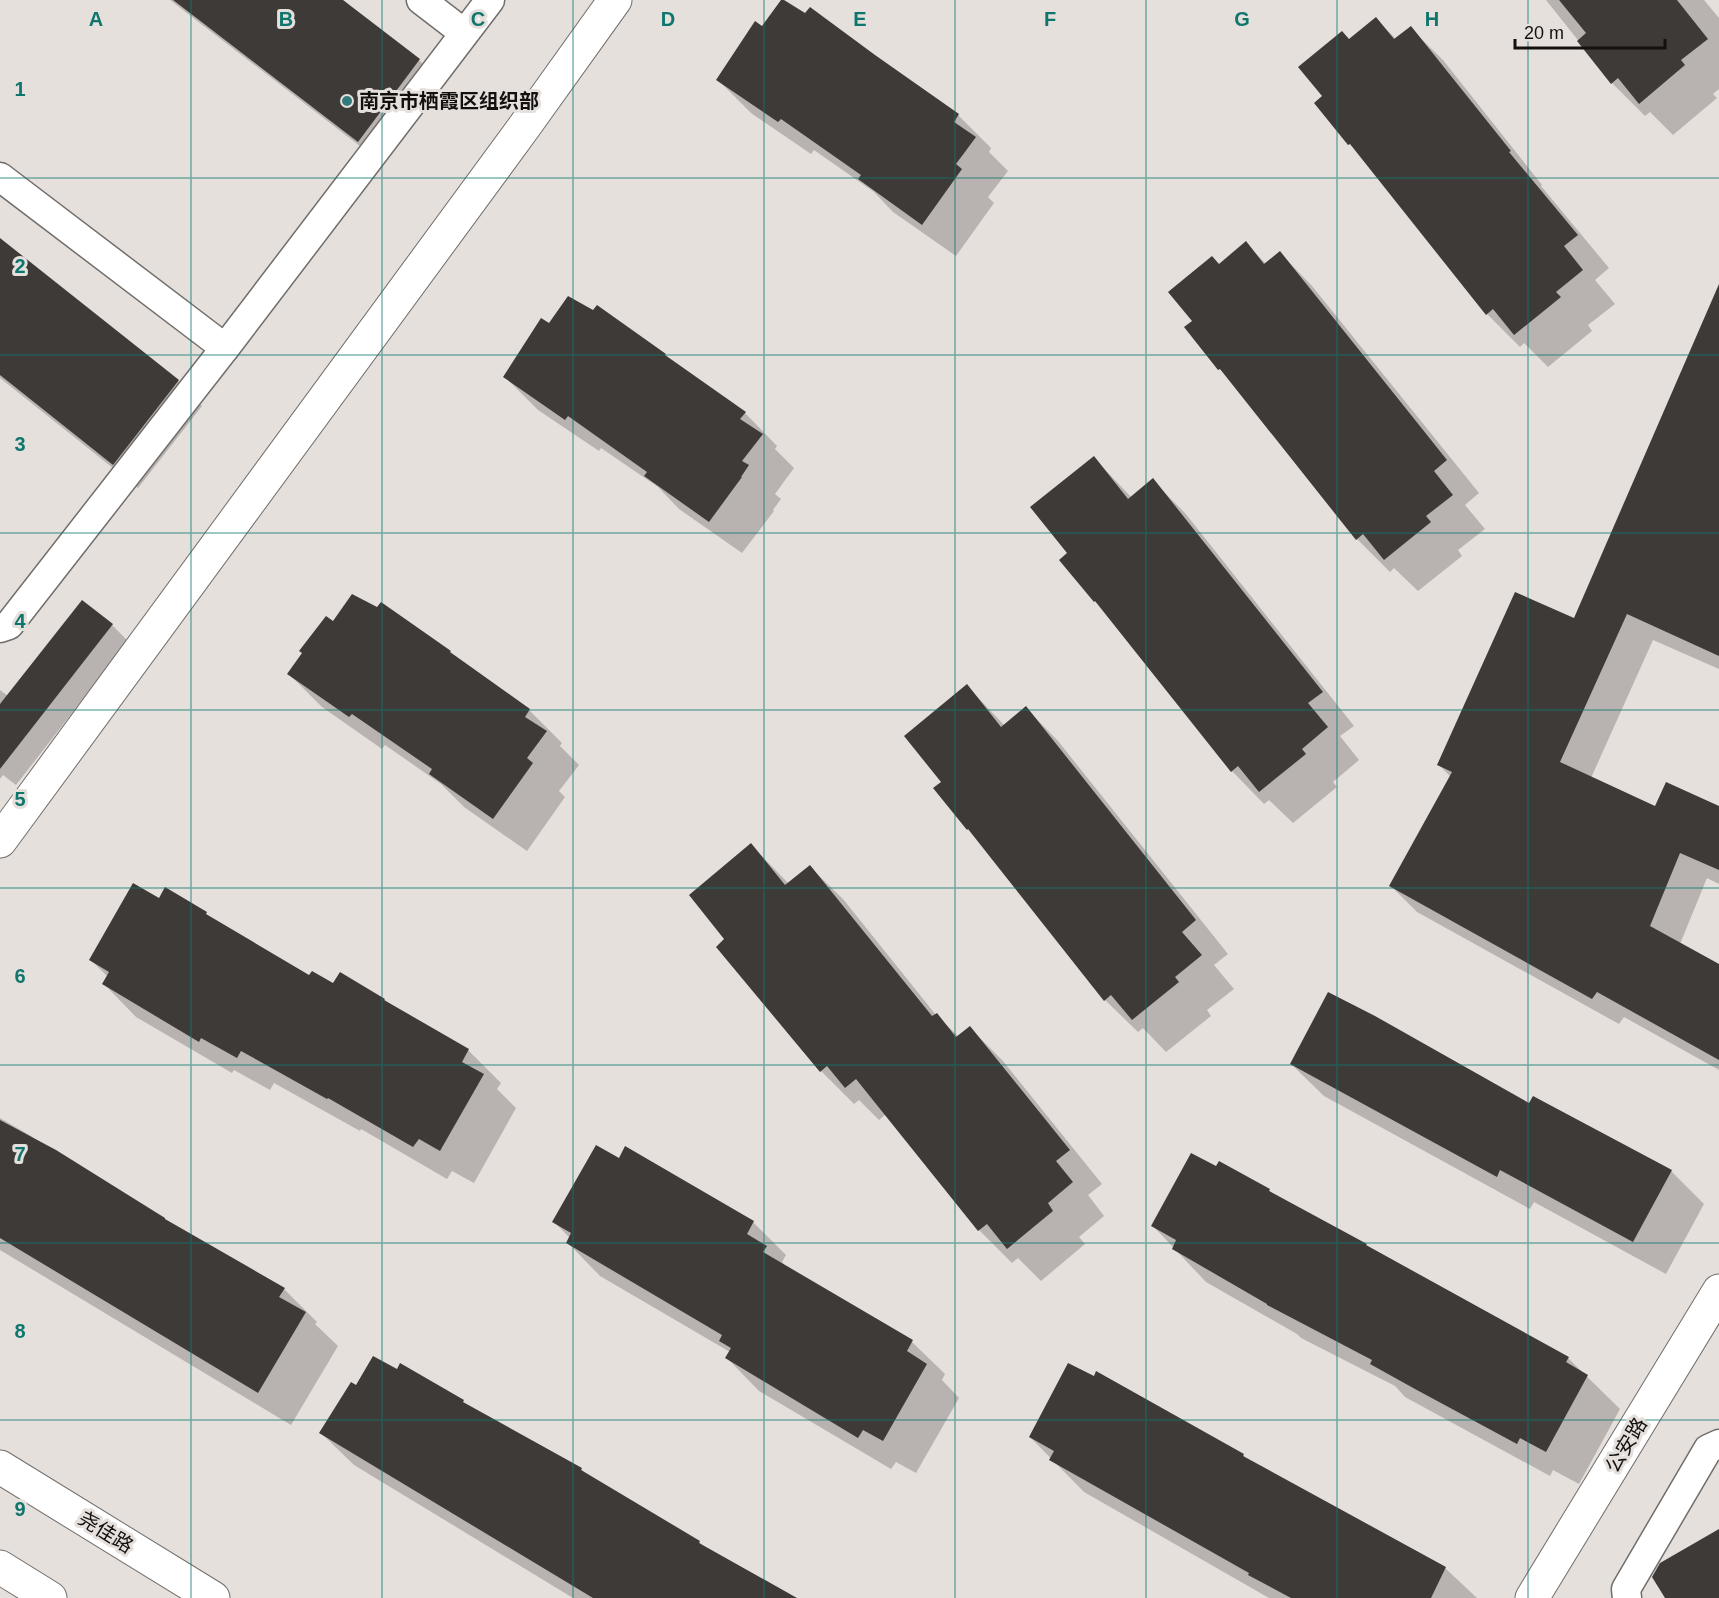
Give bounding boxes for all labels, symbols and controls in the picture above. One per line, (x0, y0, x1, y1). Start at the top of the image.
text: A (89, 8, 103, 30)
text: B (279, 8, 293, 30)
text: C (471, 8, 485, 30)
text: D (661, 8, 675, 30)
text: E (853, 8, 867, 30)
text: F (1044, 8, 1056, 30)
text: G (1234, 8, 1250, 30)
text: H (1425, 8, 1439, 30)
scale bar (1515, 12, 1665, 50)
text: 20 m (1524, 23, 1564, 43)
text: 1 (14, 78, 26, 100)
place label: 南京市栖霞区组织部 (359, 90, 539, 112)
marker: 南京市栖霞区组织部 (340, 94, 354, 108)
text: 2 (14, 255, 26, 277)
text: 3 (14, 433, 26, 455)
text: 4 (14, 610, 26, 632)
text: 5 (14, 788, 26, 810)
text: 6 (14, 965, 26, 987)
text: 7 (14, 1143, 26, 1165)
text: 8 (14, 1320, 26, 1342)
street label: 公安路 (1601, 1414, 1651, 1476)
text: 9 (14, 1498, 26, 1520)
street label: 尧佳路 (75, 1507, 137, 1557)

